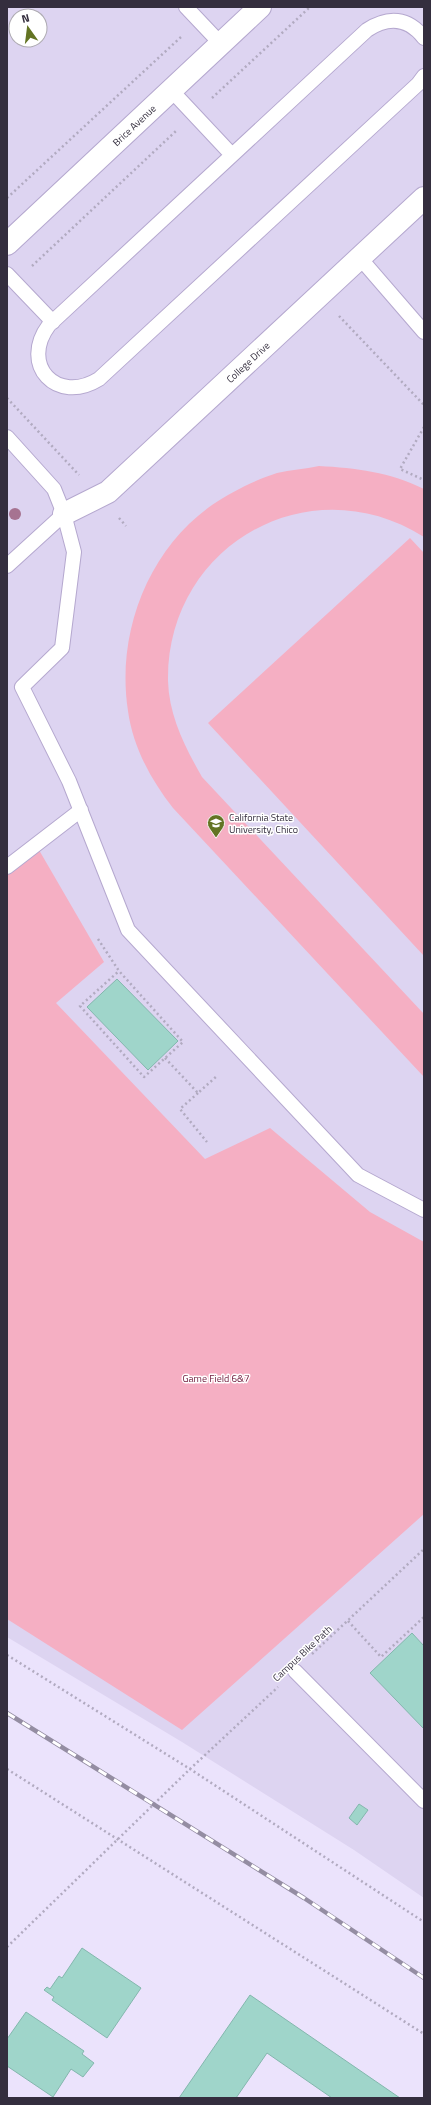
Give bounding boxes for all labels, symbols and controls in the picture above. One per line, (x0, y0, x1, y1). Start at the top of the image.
north arrow (8, 8, 48, 48)
text: N (20, 10, 31, 27)
street label: Brice Avenue (109, 101, 159, 150)
street label: College Drive (223, 338, 273, 386)
place label: California State University, Chico (229, 810, 298, 837)
school or university icon: California State University, Chico (206, 813, 226, 838)
park label: Game Field 6&7 (182, 1371, 250, 1386)
street label: Campus Bike Path (269, 1622, 335, 1685)

